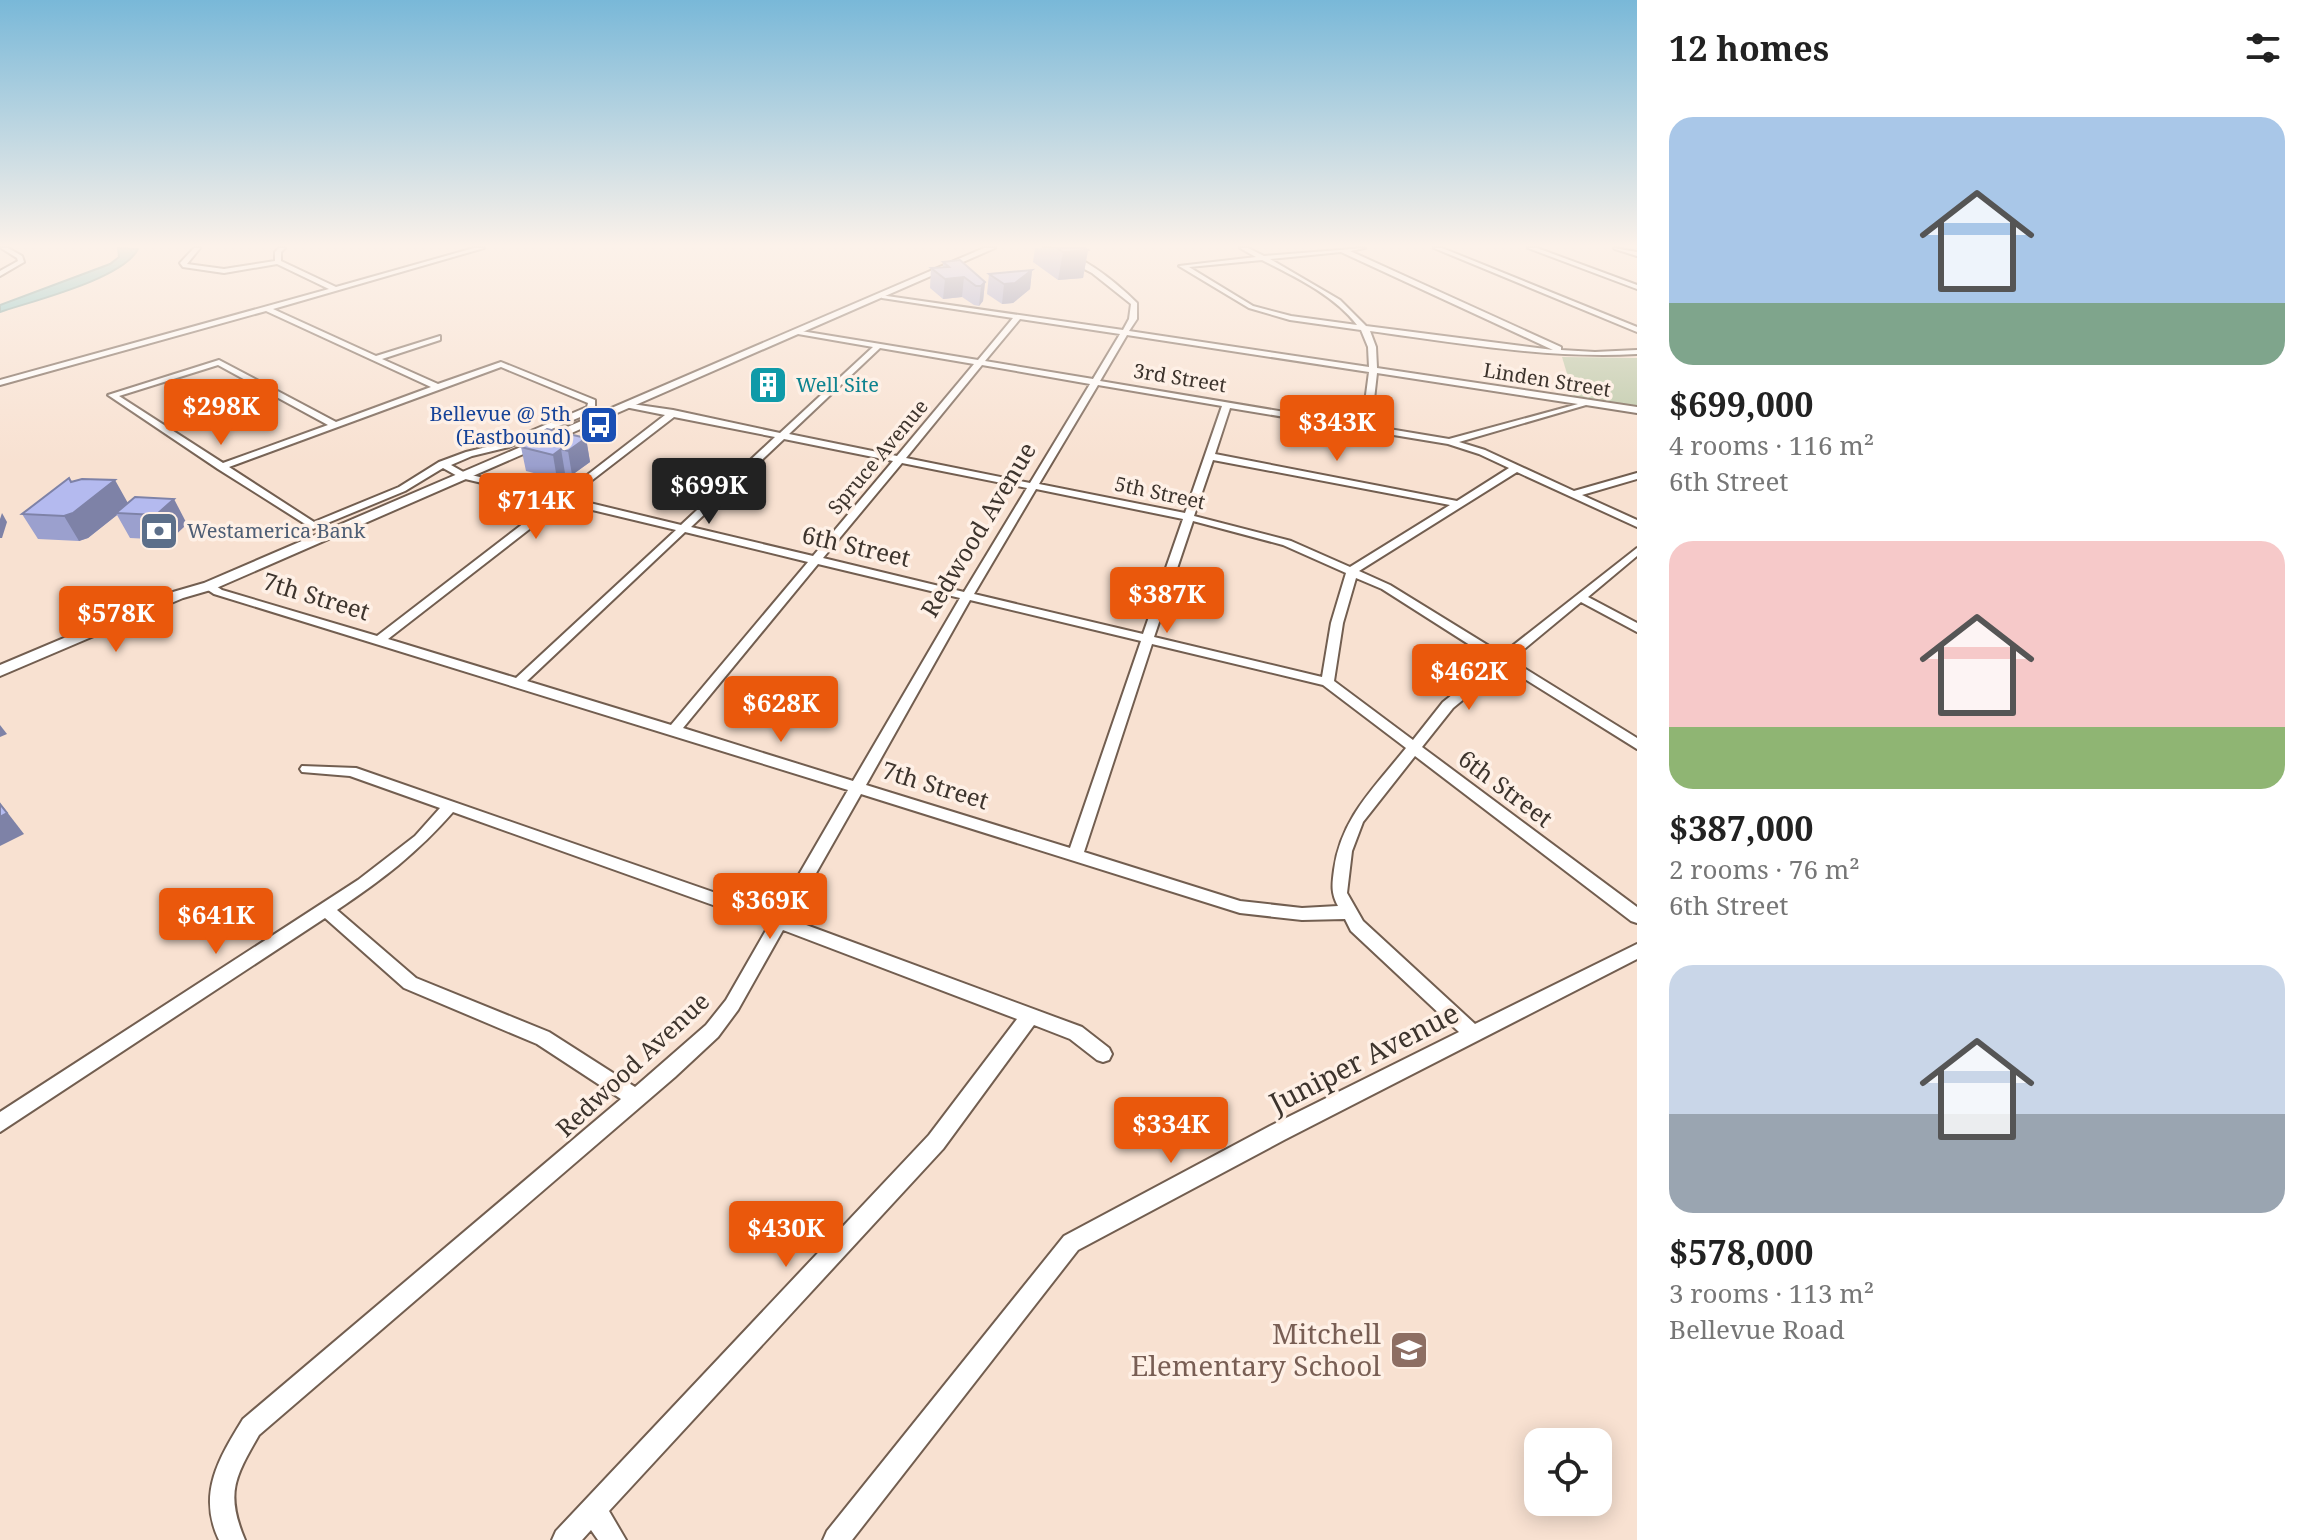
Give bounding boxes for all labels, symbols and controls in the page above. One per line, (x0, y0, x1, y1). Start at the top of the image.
text: 12 homes (1669, 25, 1829, 71)
icon: filters (2241, 26, 2285, 70)
icon: home (1905, 169, 2049, 313)
street label: Linden Street (1481, 356, 1613, 403)
street label: 3rd Street (1132, 357, 1229, 398)
building icon: Well Site (747, 364, 789, 406)
place label: Well Site (796, 371, 879, 398)
pin: $298K (165, 379, 277, 447)
text: $699,000 (1669, 381, 1813, 427)
text: $298K (182, 387, 260, 423)
street label: Spruce Avenue (821, 393, 934, 520)
pin: $343K (1281, 395, 1393, 463)
place label: Bellevue @ 5th (Eastbound) (429, 400, 571, 450)
text: $343K (1298, 403, 1376, 439)
bus stop icon: Bellevue @ 5th (Eastbound) (578, 404, 620, 446)
text: 4 rooms · 116 m² (1669, 427, 1874, 463)
street label: Redwood Avenue (912, 436, 1043, 623)
pin: $699K (653, 458, 765, 526)
text: 6th Street (1669, 463, 1788, 499)
text: $699K (670, 466, 748, 502)
street label: 5th Street (1112, 470, 1208, 515)
pin: $714K (480, 473, 592, 541)
text: $714K (497, 481, 575, 517)
bank icon: Westamerica Bank (138, 510, 180, 552)
place label: Westamerica Bank (187, 517, 366, 544)
street label: 6th Street (799, 517, 914, 574)
street label: 7th Street (259, 564, 374, 627)
pin: $387K (1111, 567, 1223, 635)
text: $387K (1128, 575, 1206, 611)
pin: $578K (60, 586, 172, 654)
icon: home (1905, 593, 2049, 737)
text: $578K (77, 594, 155, 630)
pin: $462K (1413, 644, 1525, 712)
text: $462K (1430, 652, 1508, 688)
pin: $628K (725, 676, 837, 744)
text: $628K (742, 684, 820, 720)
street label: 6th Street (1452, 741, 1560, 834)
street label: 7th Street (878, 753, 993, 816)
text: $387,000 (1669, 805, 1813, 851)
text: 2 rooms · 76 m² (1669, 851, 1860, 887)
pin: $369K (714, 873, 826, 941)
text: $369K (731, 881, 809, 917)
text: 6th Street (1669, 887, 1788, 923)
pin: $641K (160, 888, 272, 956)
text: $641K (177, 896, 255, 932)
street label: Redwood Avenue (548, 984, 716, 1144)
street label: Juniper Avenue (1262, 993, 1465, 1122)
icon: home (1905, 1017, 2049, 1161)
pin: $334K (1115, 1097, 1227, 1165)
text: $334K (1132, 1105, 1210, 1141)
pin: $430K (730, 1201, 842, 1269)
text: $430K (747, 1209, 825, 1245)
text: $578,000 (1669, 1229, 1813, 1275)
text: 3 rooms · 113 m² (1669, 1275, 1874, 1311)
text: Bellevue Road (1669, 1311, 1845, 1347)
place label: Mitchell Elementary School (1131, 1314, 1381, 1384)
school or university icon: Mitchell Elementary School (1388, 1329, 1430, 1371)
map controls (1524, 1428, 1612, 1516)
button: locate (1524, 1428, 1612, 1516)

